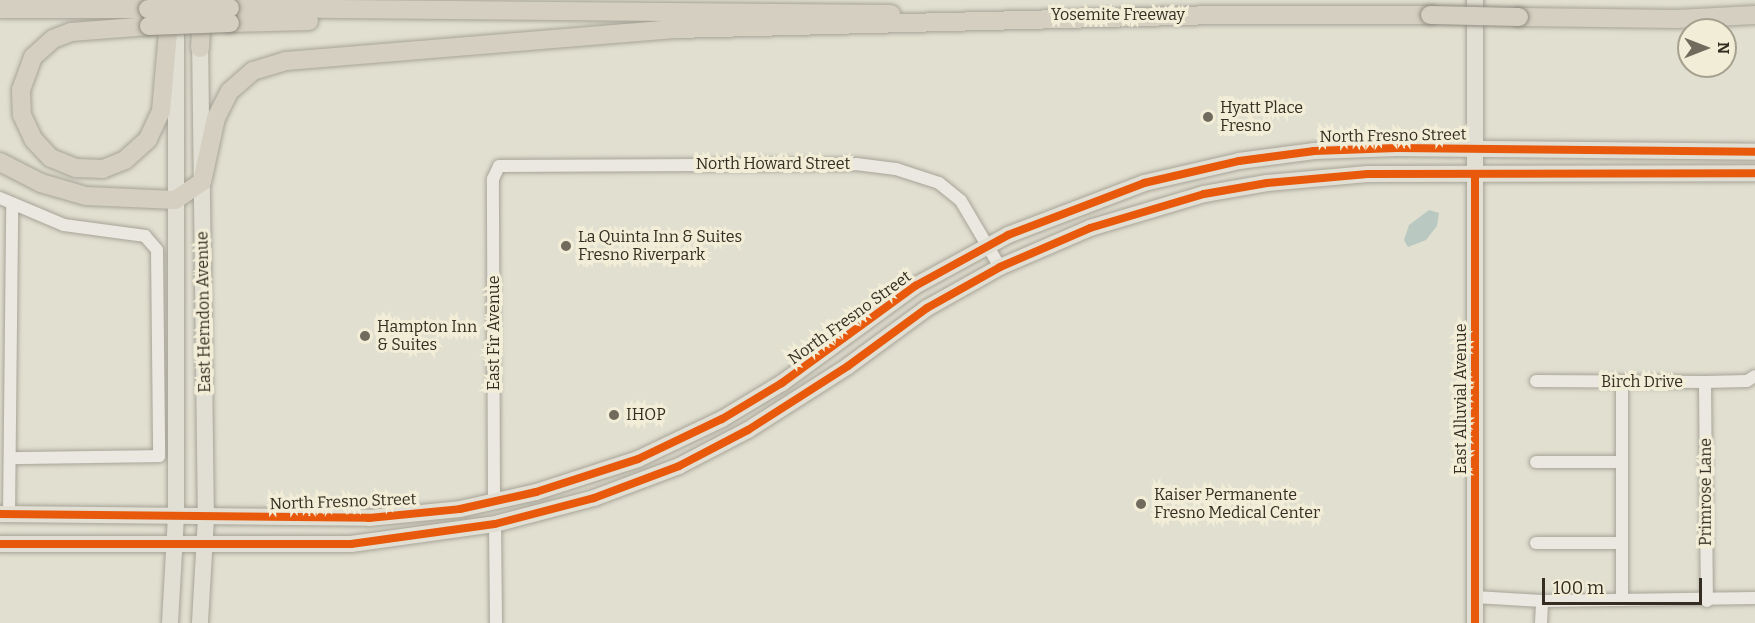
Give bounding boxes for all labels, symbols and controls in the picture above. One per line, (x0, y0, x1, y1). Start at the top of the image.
street label: Yosemite Freeway (1051, 5, 1185, 25)
north arrow (1677, 18, 1737, 78)
text: N (1714, 42, 1733, 54)
place label: Hyatt Place Fresno (1220, 98, 1303, 136)
marker: Hyatt Place Fresno (1201, 110, 1215, 124)
street label: North Fresno Street (1319, 125, 1467, 147)
street label: North Howard Street (696, 154, 850, 174)
place label: La Quinta Inn & Suites Fresno Riverpark (578, 227, 742, 265)
street label: East Herndon Avenue (193, 231, 215, 393)
marker: La Quinta Inn & Suites Fresno Riverpark (559, 239, 573, 253)
street label: North Fresno Street (785, 267, 915, 369)
street label: East Fir Avenue (484, 275, 504, 391)
place label: Hampton Inn & Suites (377, 317, 477, 355)
street label: East Alluvial Avenue (1451, 324, 1471, 474)
marker: Hampton Inn & Suites (358, 329, 372, 343)
street label: Birch Drive (1601, 372, 1683, 392)
place label: IHOP (626, 405, 666, 425)
marker: IHOP (607, 408, 621, 422)
street label: Primrose Lane (1696, 438, 1716, 546)
place label: Kaiser Permanente Fresno Medical Center (1154, 485, 1320, 523)
street label: North Fresno Street (269, 490, 417, 514)
marker: Kaiser Permanente Fresno Medical Center (1132, 495, 1150, 513)
scale bar (1545, 566, 1706, 604)
text: 100 m (1553, 577, 1604, 599)

